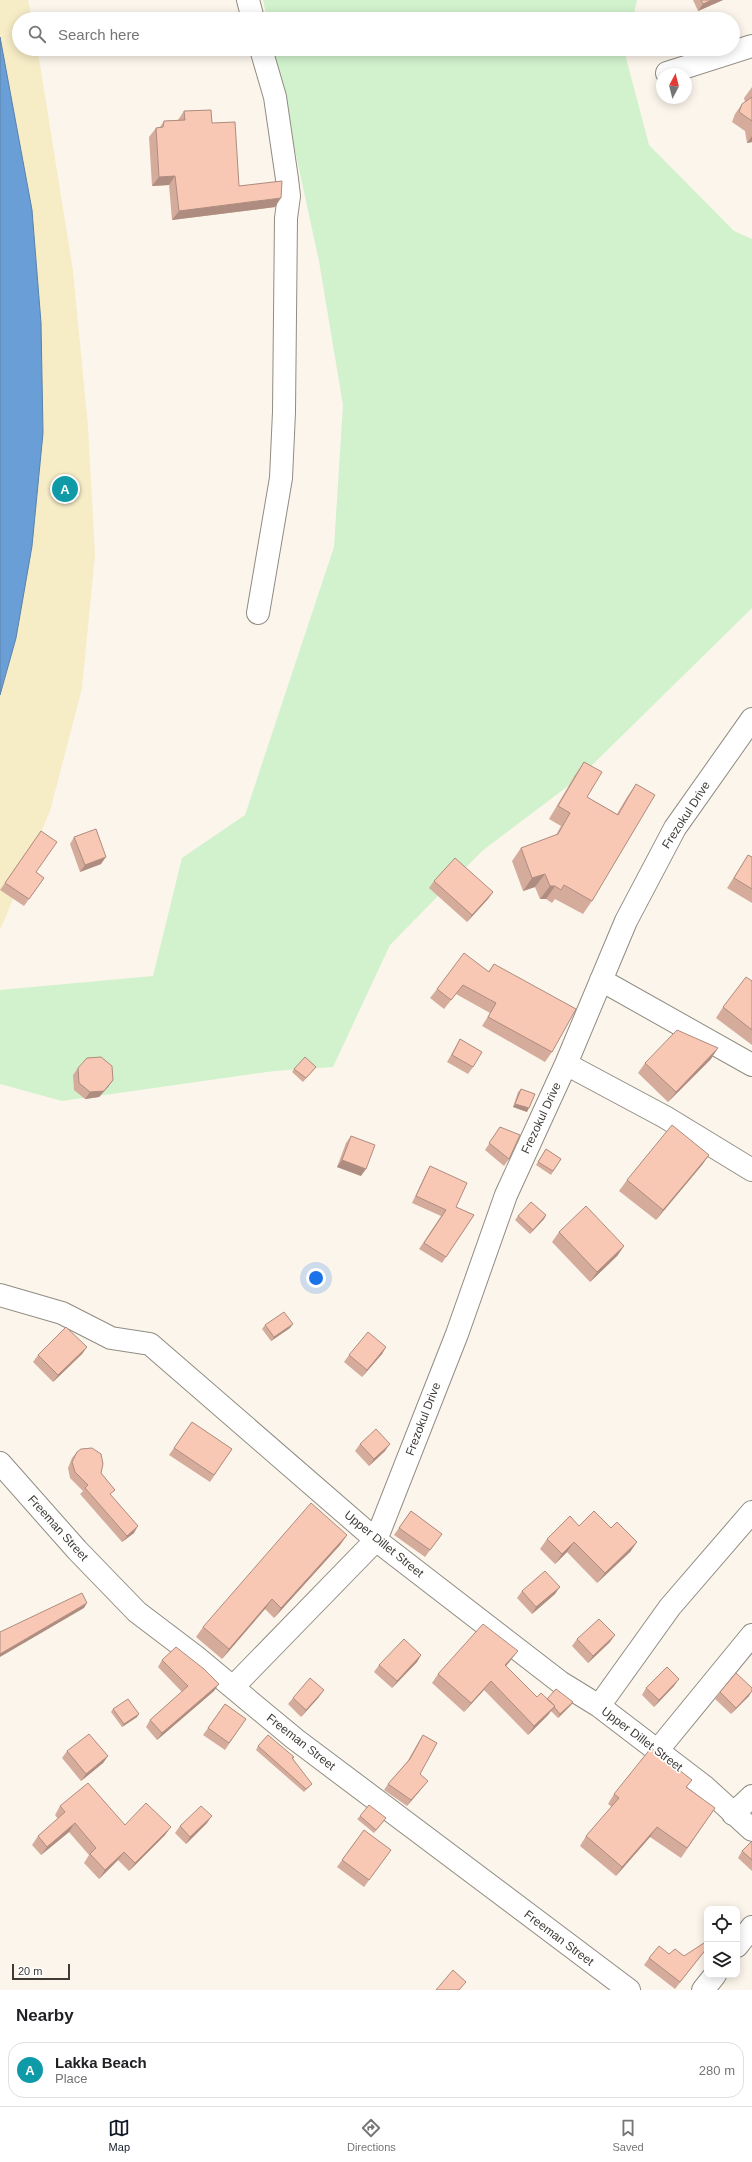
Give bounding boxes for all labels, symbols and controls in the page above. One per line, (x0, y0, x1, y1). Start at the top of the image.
search box (12, 12, 740, 56)
icon: search (26, 23, 48, 45)
text: Search here (58, 26, 140, 43)
north arrow (656, 68, 692, 104)
pin: A (52, 474, 78, 504)
street label: Frezokul Drive (659, 778, 713, 851)
street label: Frezokul Drive (518, 1080, 564, 1156)
your location (306, 1268, 326, 1288)
street label: Frezokul Drive (403, 1380, 444, 1458)
street label: Freeman Street (25, 1492, 92, 1564)
street label: Upper Dillet Street (341, 1508, 427, 1581)
street label: Upper Dillet Street (599, 1704, 686, 1774)
street label: Freeman Street (264, 1711, 339, 1774)
map controls (704, 1906, 740, 1978)
button: locate (704, 1906, 740, 1942)
street label: Freeman Street (521, 1907, 597, 1969)
button: layers (704, 1942, 740, 1978)
scale bar (12, 1962, 70, 1981)
text: 20 m (18, 1965, 42, 1977)
text: Nearby (16, 2006, 74, 2025)
text: Lakka Beach (55, 2054, 147, 2071)
text: A (25, 2063, 35, 2078)
text: 280 m (699, 2063, 735, 2078)
text: Place (55, 2071, 88, 2086)
tab: Map (108, 2117, 130, 2153)
tab: Directions (347, 2117, 396, 2153)
tab: Saved (612, 2117, 644, 2153)

